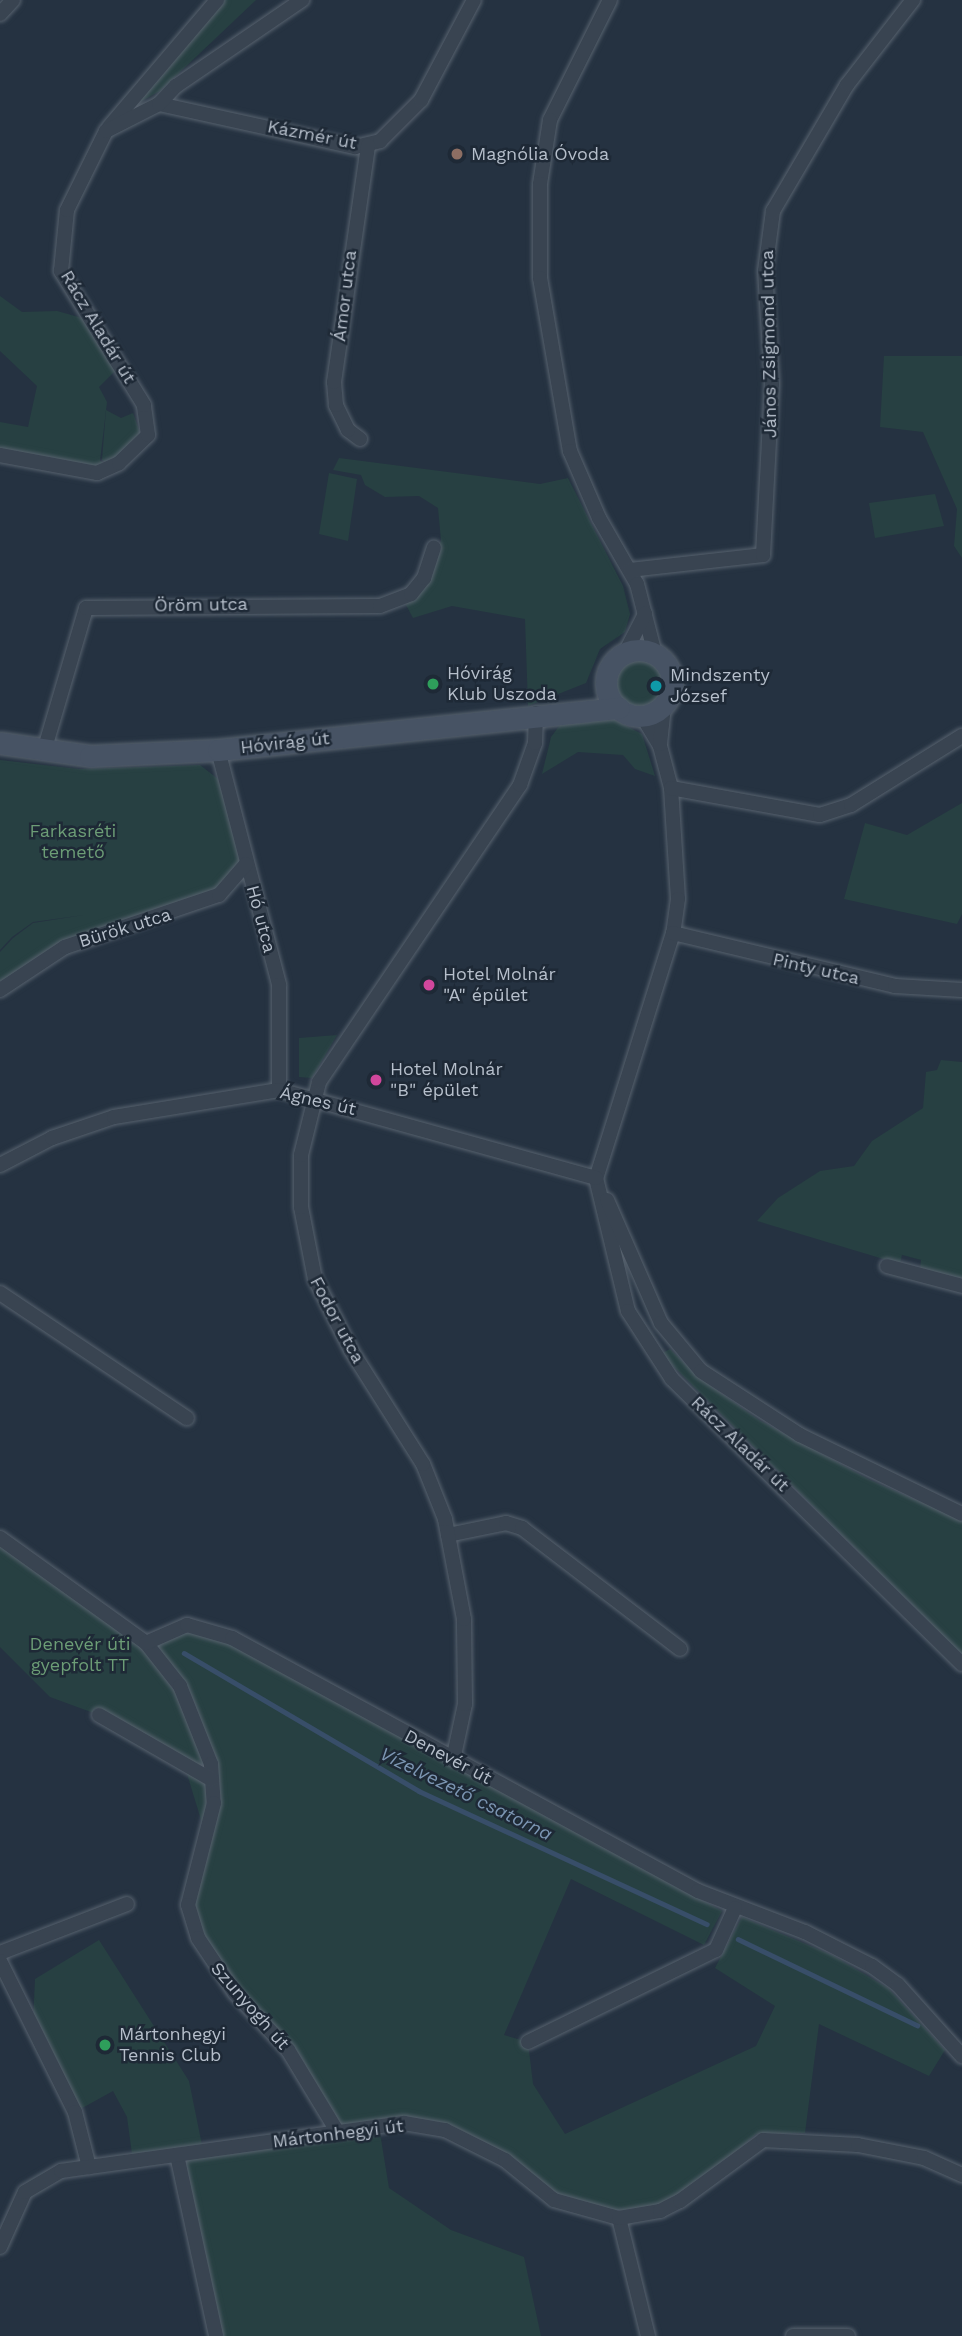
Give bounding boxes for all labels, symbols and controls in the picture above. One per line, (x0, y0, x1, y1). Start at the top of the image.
street label: Kázmér út (265, 116, 359, 154)
place label: Magnólia Óvoda (471, 143, 610, 165)
marker: Magnólia Óvoda (449, 146, 465, 162)
street label: Ámor utca (329, 249, 361, 343)
street label: János Zsigmond utca (757, 250, 781, 438)
street label: Rácz Aladár út (55, 266, 141, 388)
street label: Öröm utca (154, 593, 248, 617)
place label: Hóvirág Klub Uszoda (447, 663, 557, 706)
place label: Mindszenty József (670, 665, 770, 708)
marker: Hóvirág Klub Uszoda (425, 676, 441, 692)
marker: Mindszenty József (648, 678, 664, 694)
street label: Hóvirág út (239, 728, 331, 758)
park label: Farkasréti temető (30, 821, 116, 864)
street label: Hó utca (242, 883, 280, 955)
street label: Bürök utca (76, 904, 174, 952)
street label: Pinty utca (770, 949, 862, 989)
place label: Hotel Molnár "A" épület (443, 964, 556, 1006)
marker: Hotel Molnár "A" épület (421, 977, 437, 993)
place label: Hotel Molnár "B" épület (390, 1059, 503, 1102)
marker: Hotel Molnár "B" épület (368, 1072, 384, 1088)
street label: Ágnes út (278, 1082, 358, 1120)
street label: Fodor utca (305, 1273, 369, 1367)
street label: Rácz Aladár út (686, 1391, 794, 1497)
park label: Denevér úti gyepfolt TT (29, 1634, 131, 1676)
street label: Denevér út (400, 1725, 496, 1789)
water label: Vízelvezető csatorna (376, 1742, 556, 1846)
street label: Szunyogh út (206, 1958, 294, 2054)
place label: Mártonhegyi Tennis Club (119, 2024, 226, 2066)
marker: Mártonhegyi Tennis Club (97, 2037, 113, 2053)
street label: Mártonhegyi út (271, 2115, 405, 2153)

